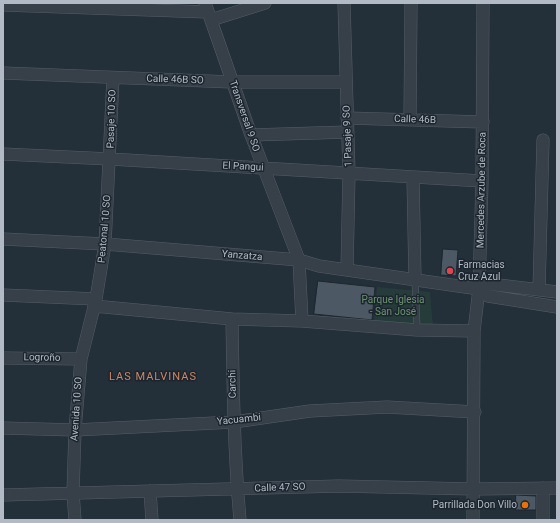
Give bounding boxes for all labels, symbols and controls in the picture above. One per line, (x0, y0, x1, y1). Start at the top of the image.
street label: Calle 46B SO (146, 73, 204, 87)
street label: Transversal 9 SO (226, 79, 262, 153)
street label: Pasaje 10 SO (105, 89, 119, 149)
street label: 1 Pasaje 9 SO (341, 105, 355, 167)
street label: Calle 46B (394, 113, 436, 127)
street label: Mercedes Arzube de Roca (475, 132, 489, 248)
street label: El Pangui (222, 160, 264, 174)
street label: Peatonal 10 SO (96, 194, 114, 264)
street label: Yanzatza (221, 248, 263, 264)
place label: Farmacias Cruz Azul (458, 259, 505, 282)
marker: Farmacias Cruz Azul (445, 266, 455, 276)
park label: Parque Iglesia - San José (361, 294, 425, 318)
street label: Logroño (23, 352, 61, 364)
district label: LAS MALVINAS (109, 370, 197, 384)
street label: Carchi (227, 370, 239, 398)
street label: Avenida 10 SO (69, 376, 85, 442)
street label: Yacuambi (216, 412, 262, 428)
street label: Calle 47 SO (254, 481, 306, 495)
place label: Parrillada Don Villo (433, 499, 517, 511)
marker: Parrillada Don Villo (520, 500, 530, 510)

